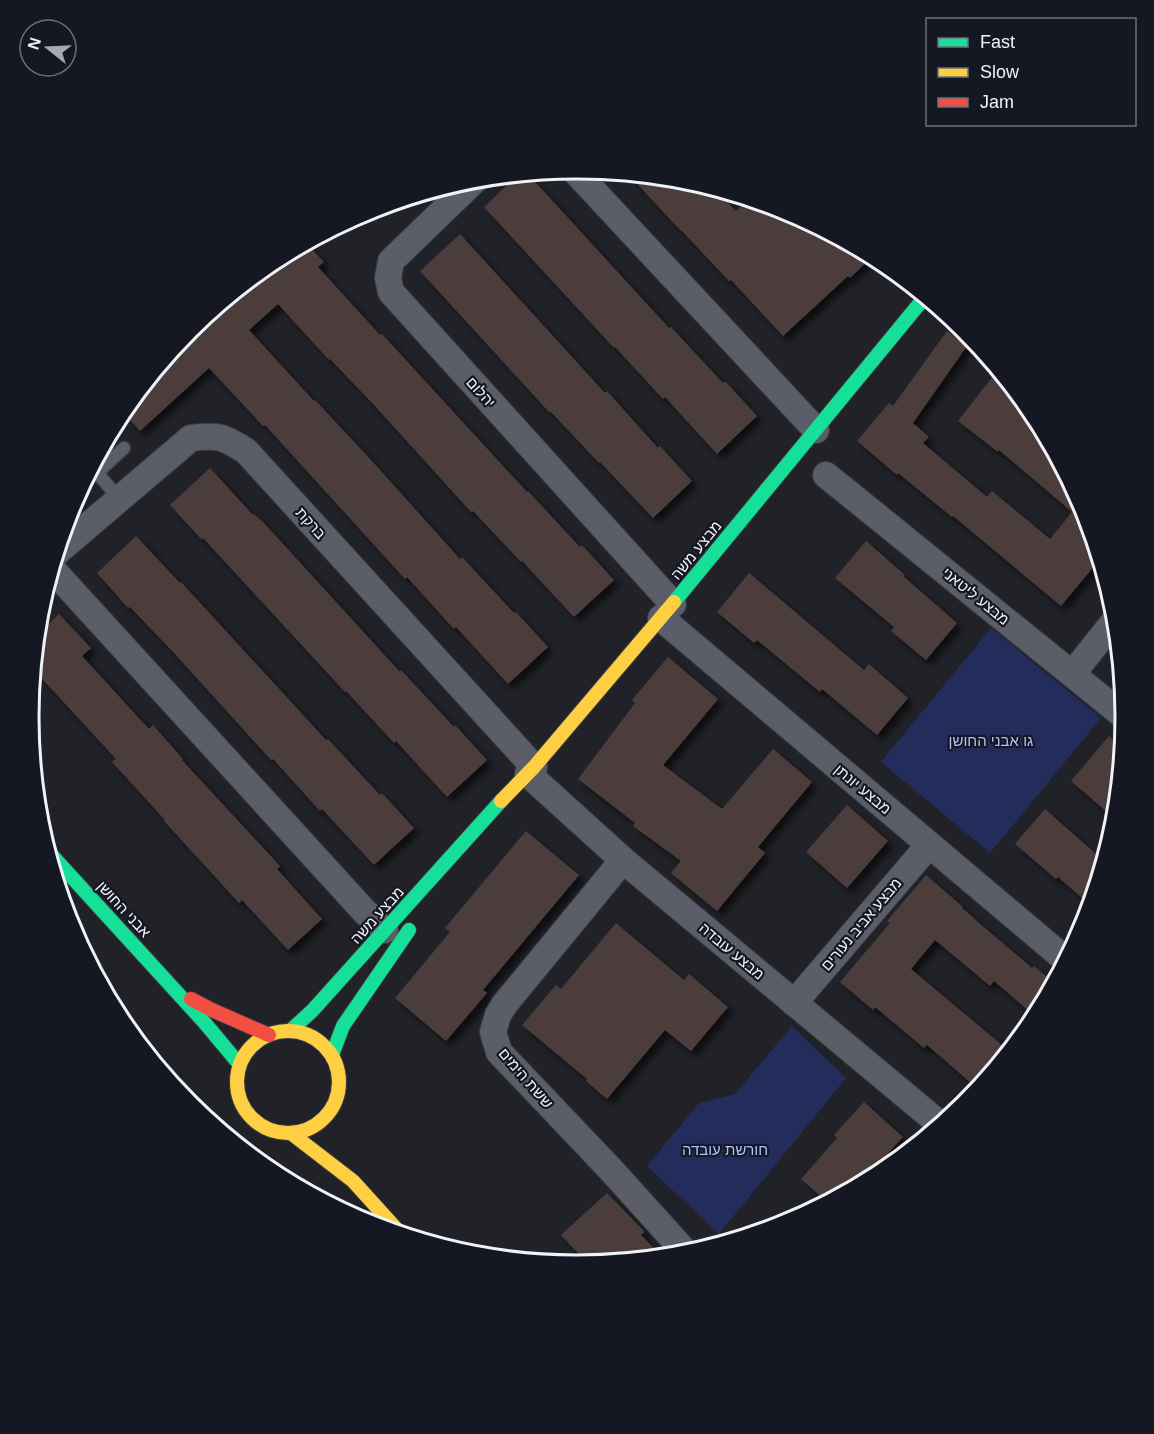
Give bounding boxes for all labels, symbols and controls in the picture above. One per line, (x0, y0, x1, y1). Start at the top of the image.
north arrow (18, 18, 78, 78)
legend (926, 18, 1136, 126)
text: Fast (980, 32, 1015, 52)
text: N (24, 35, 44, 52)
text: Slow (980, 62, 1020, 82)
text: Jam (980, 92, 1014, 112)
street label: יהלום (463, 373, 499, 411)
street label: ברקת (293, 504, 329, 542)
street label: מבצע משה (667, 517, 725, 583)
street label: מבצע ליטאני (939, 564, 1013, 628)
park label: גו אבני החושן (949, 732, 1033, 749)
street label: מבצע יונתן (831, 761, 895, 817)
street label: מבצע אביב נעורים (817, 874, 905, 974)
street label: אבני החושן (94, 877, 155, 941)
street label: מבצע משה (347, 883, 407, 947)
street label: מבצע עובדה (696, 919, 768, 983)
street label: ששת הימים (495, 1045, 557, 1111)
park label: חורשת עובדה (682, 1141, 768, 1158)

